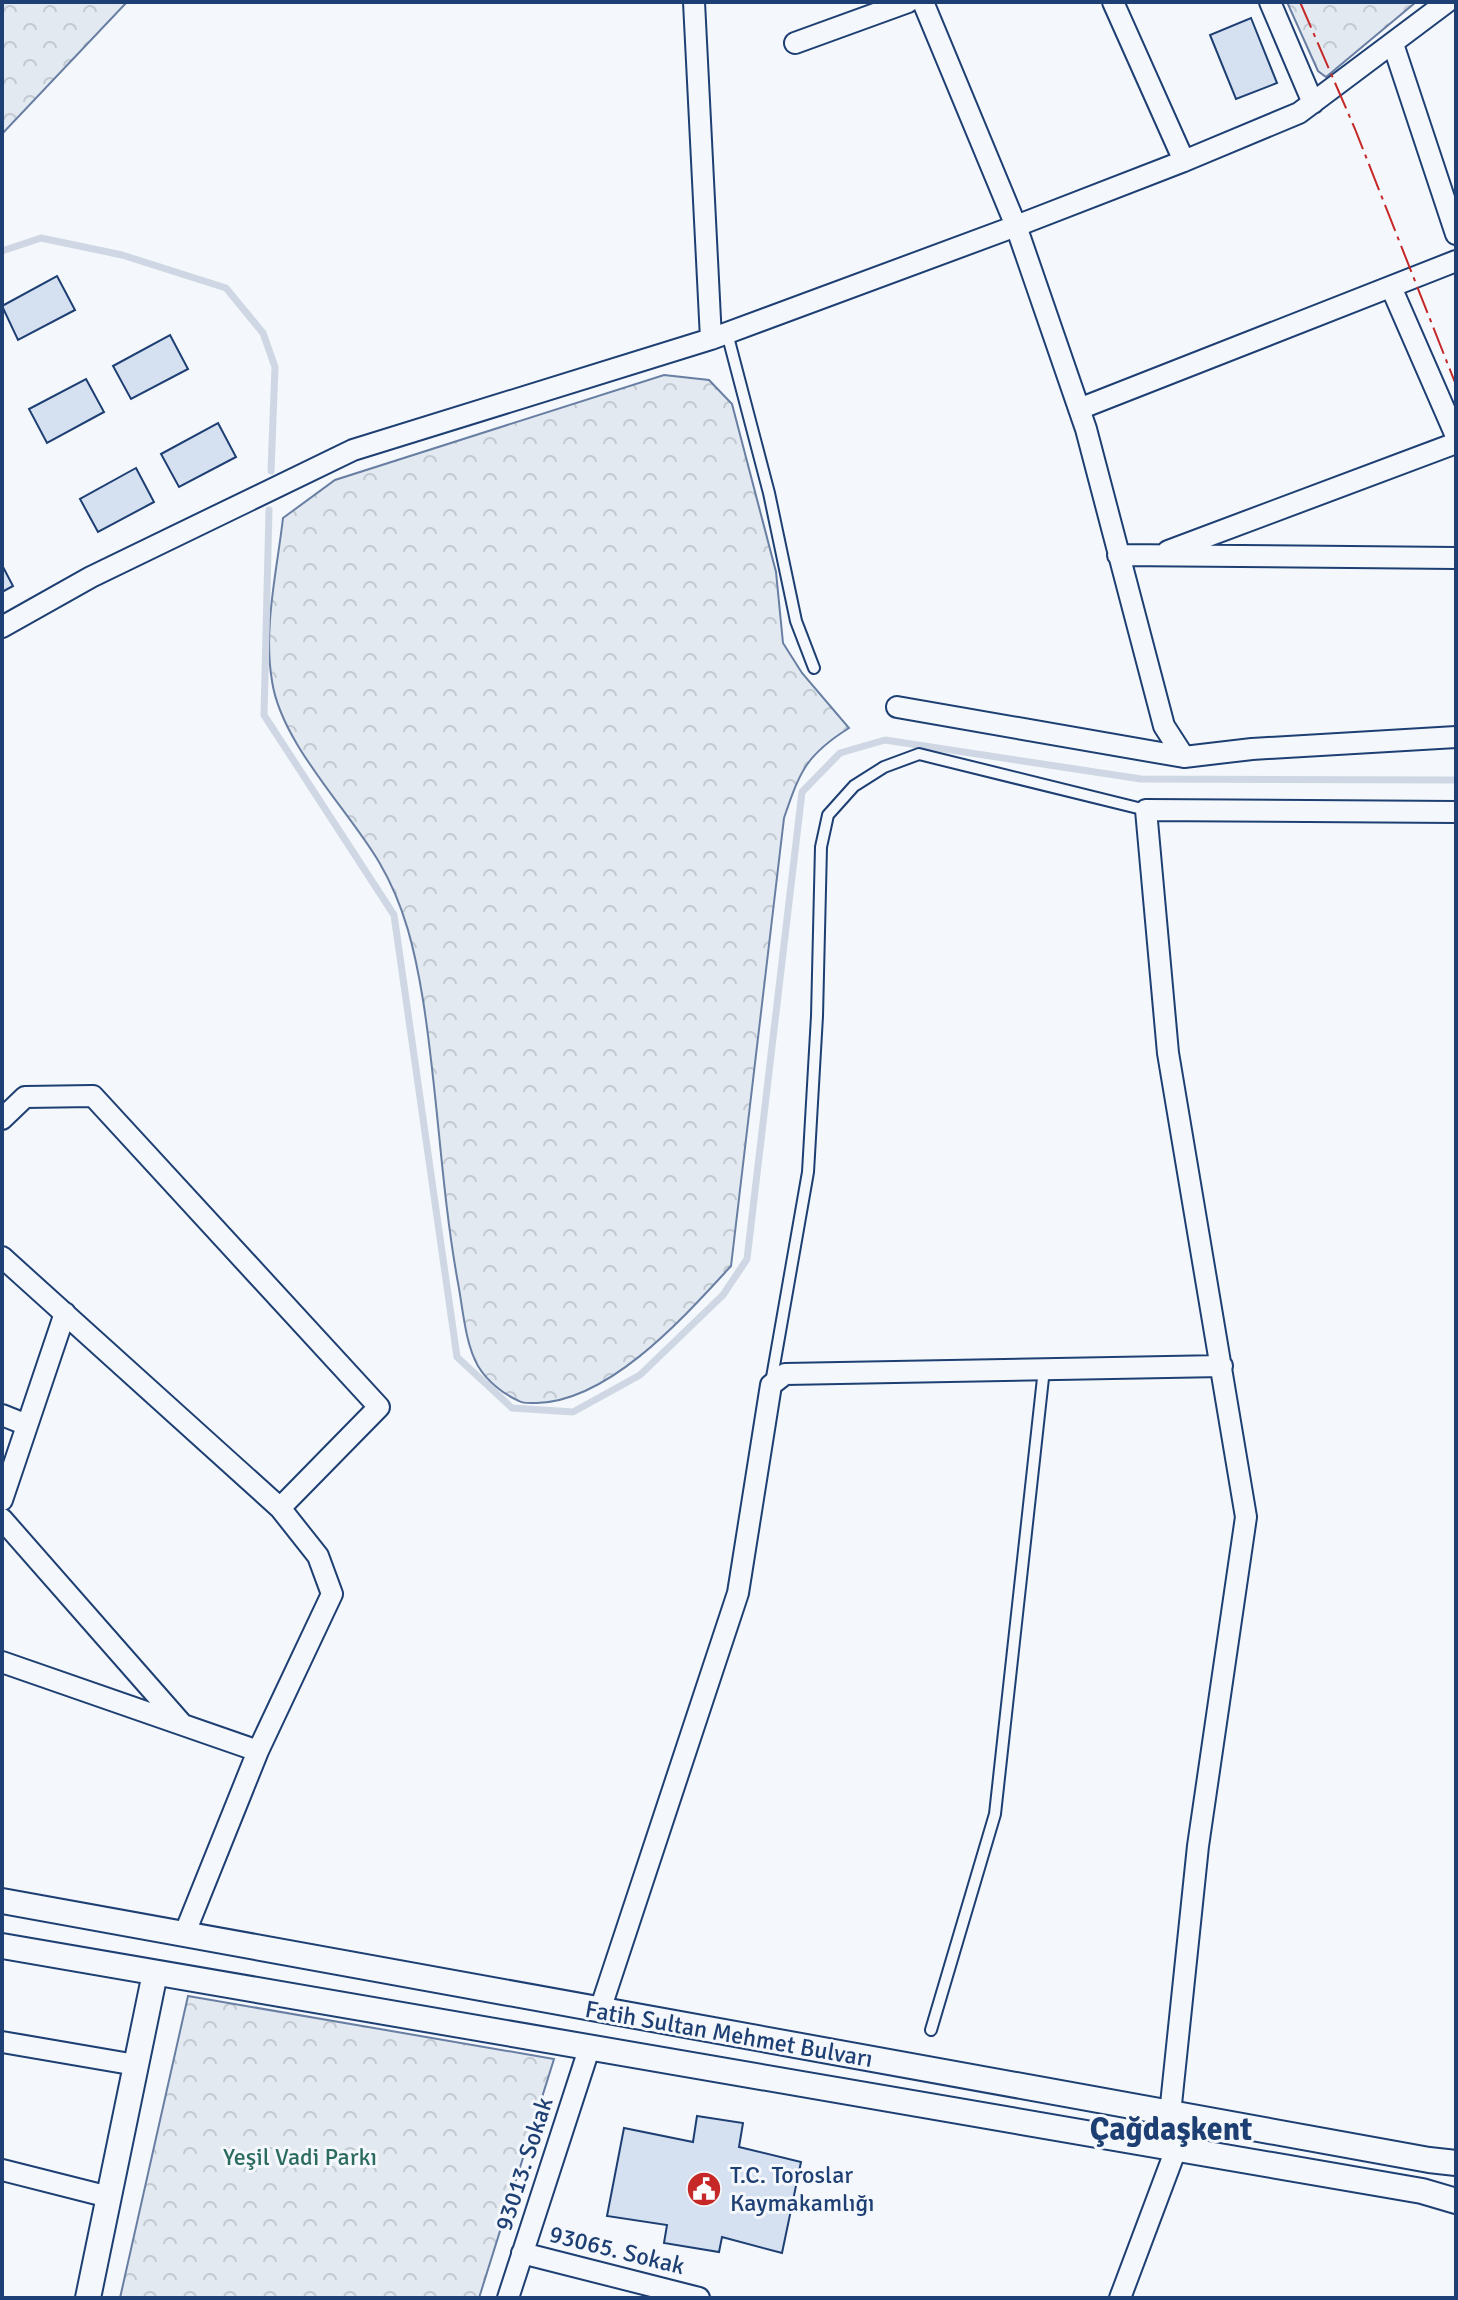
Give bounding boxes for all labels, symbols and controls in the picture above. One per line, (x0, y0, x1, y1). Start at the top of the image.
street label: Fatih Sultan Mehmet Bulvarı (583, 1994, 875, 2074)
street label: 93013. Sokak (488, 2094, 560, 2234)
district label: Çağdaşkent (1090, 2110, 1252, 2149)
park label: Yeşil Vadi Parkı (223, 2142, 377, 2172)
place label: T.C. Toroslar Kaymakamlığı (730, 2160, 875, 2218)
public building icon: T.C. Toroslar Kaymakamlığı (685, 2170, 723, 2208)
street label: 93065. Sokak (546, 2219, 688, 2281)

